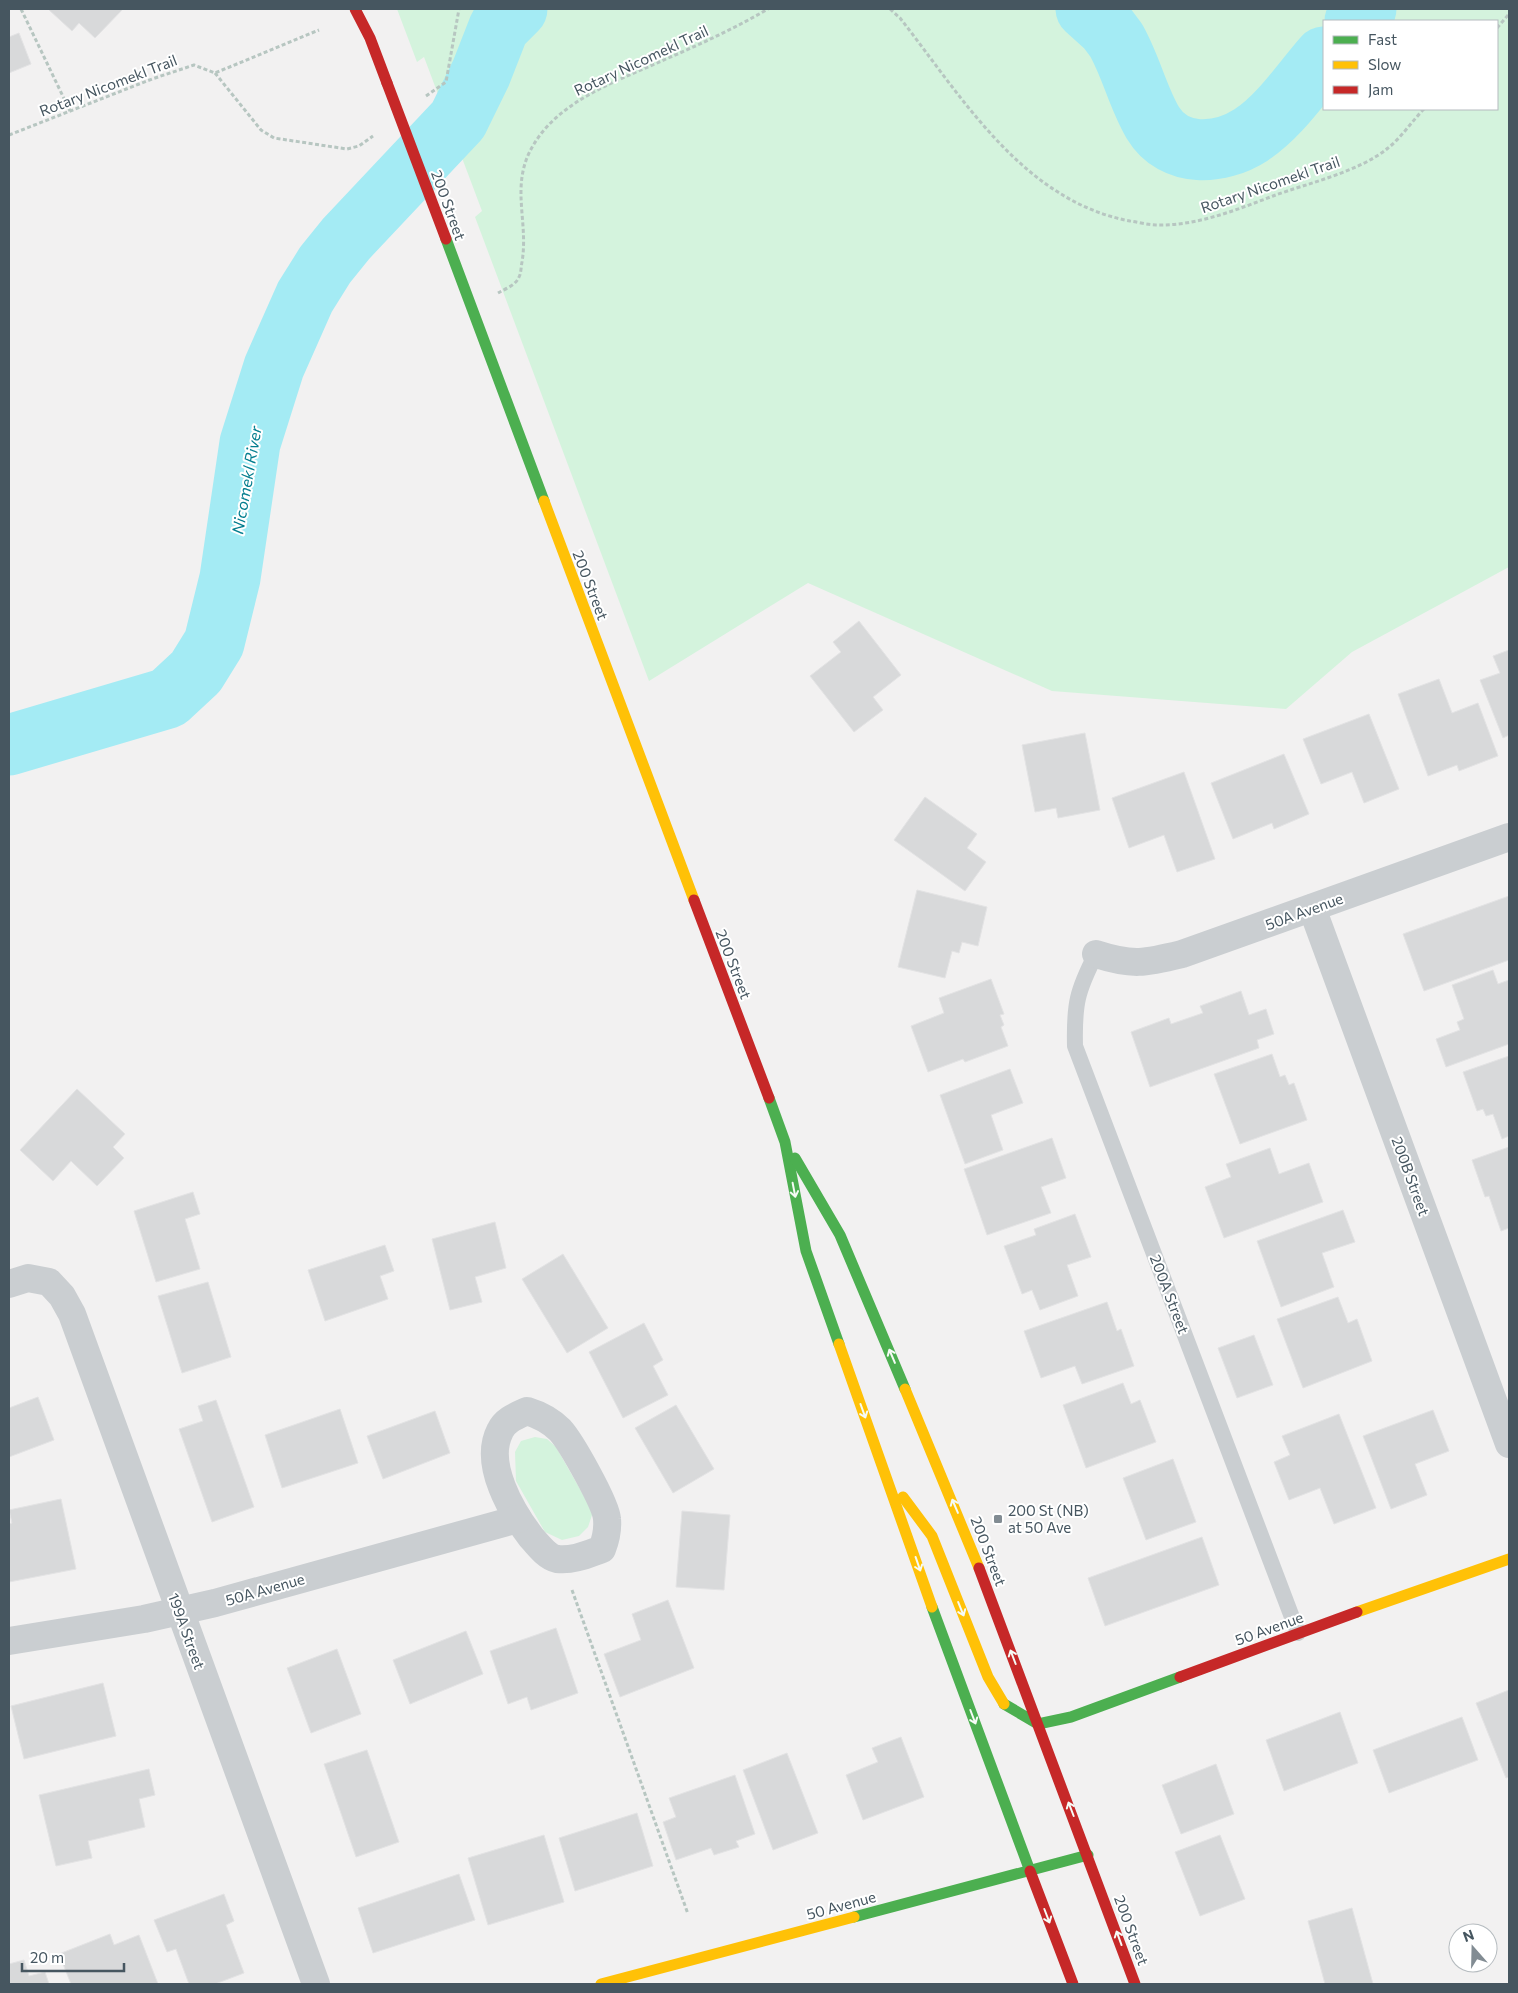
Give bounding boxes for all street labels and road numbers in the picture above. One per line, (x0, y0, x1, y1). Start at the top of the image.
street label: Rotary Nicomekl Trail (571, 21, 711, 99)
street label: Rotary Nicomekl Trail (37, 50, 179, 120)
street label: Rotary Nicomekl Trail (1198, 152, 1342, 216)
street label: 200 Street (428, 168, 470, 242)
street label: 200 Street (569, 548, 613, 622)
street label: 50A Avenue (1263, 889, 1345, 933)
street label: 200 Street (712, 927, 756, 1001)
street label: 200B Street (1388, 1134, 1434, 1218)
street label: 200A Street (1147, 1252, 1193, 1336)
street label: 200 Street (967, 1514, 1011, 1588)
street label: 50A Avenue (223, 1569, 307, 1609)
street label: 199A Street (165, 1590, 209, 1672)
street label: 50 Avenue (1232, 1607, 1306, 1649)
street label: 50 Avenue (804, 1887, 878, 1923)
street label: 200 Street (1111, 1893, 1153, 1967)

